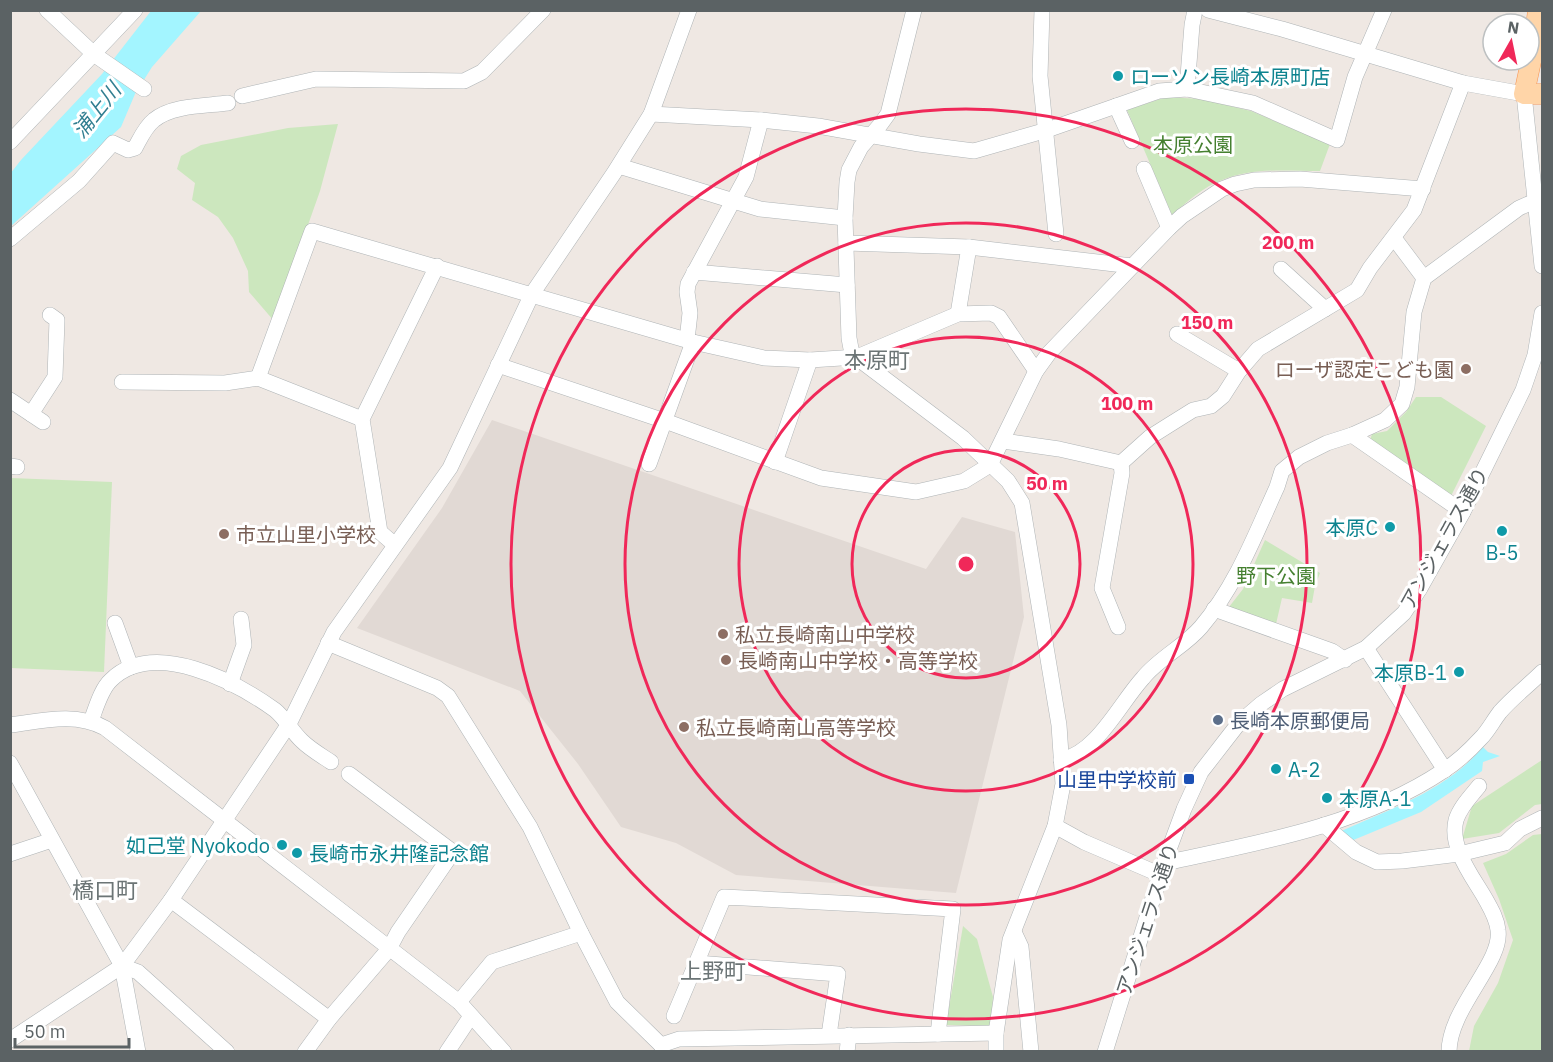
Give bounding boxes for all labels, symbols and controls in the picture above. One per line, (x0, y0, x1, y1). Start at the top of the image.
north arrow (1481, 12, 1541, 72)
text: N (1506, 16, 1521, 38)
place label: ローソン長崎本原町店 (1130, 63, 1330, 90)
marker: ローソン長崎本原町店 (1111, 69, 1125, 83)
water label: 浦上川 (65, 75, 128, 143)
park label: 本原公園 (1153, 131, 1233, 158)
text: 200 m (1262, 231, 1314, 254)
text: 150 m (1181, 311, 1233, 334)
district label: 本原町 (844, 345, 910, 374)
place label: ローザ認定こども園 (1274, 356, 1454, 383)
marker: ローザ認定こども園 (1459, 362, 1473, 376)
text: 100 m (1101, 392, 1153, 415)
street label: アンジェラス通り (1394, 462, 1494, 614)
text: 50 m (1026, 472, 1068, 495)
place label: 本原C (1326, 514, 1378, 541)
marker: 本原C (1383, 520, 1397, 534)
place label: 市立山里小学校 (236, 521, 376, 548)
marker: B-5 (1495, 524, 1509, 538)
marker: 市立山里小学校 (217, 527, 231, 541)
place label: B-5 (1485, 539, 1519, 566)
centre of rings (956, 554, 976, 574)
park label: 野下公園 (1236, 562, 1316, 589)
place label: 私立長崎南山中学校 (735, 621, 915, 648)
marker: 私立長崎南山中学校 (716, 627, 730, 641)
place label: 長崎南山中学校・高等学校 (738, 647, 978, 674)
marker: 長崎南山中学校・高等学校 (719, 653, 733, 667)
place label: 本原B-1 (1374, 659, 1447, 686)
marker: 本原B-1 (1452, 665, 1466, 679)
place label: 長崎本原郵便局 (1230, 707, 1370, 734)
marker: 長崎本原郵便局 (1211, 713, 1225, 727)
place label: 私立長崎南山高等学校 (696, 714, 896, 741)
marker: 私立長崎南山高等学校 (677, 720, 691, 734)
place label: A-2 (1288, 756, 1320, 783)
marker: A-2 (1269, 762, 1283, 776)
place label: 山里中学校前 (1057, 766, 1177, 793)
marker: 山里中学校前 (1182, 772, 1196, 786)
place label: 本原A-1 (1339, 785, 1411, 812)
marker: 本原A-1 (1320, 791, 1334, 805)
place label: 如己堂 Nyokodo (126, 832, 270, 859)
marker: 如己堂 Nyokodo (275, 838, 289, 852)
street label: アンジェラス通り (1110, 839, 1184, 999)
place label: 長崎市永井隆記念館 (309, 840, 489, 867)
marker: 長崎市永井隆記念館 (290, 846, 304, 860)
district label: 橋口町 (72, 875, 138, 904)
district label: 上野町 (680, 956, 746, 985)
scale bar (15, 1011, 129, 1049)
text: 50 m (24, 1020, 66, 1043)

